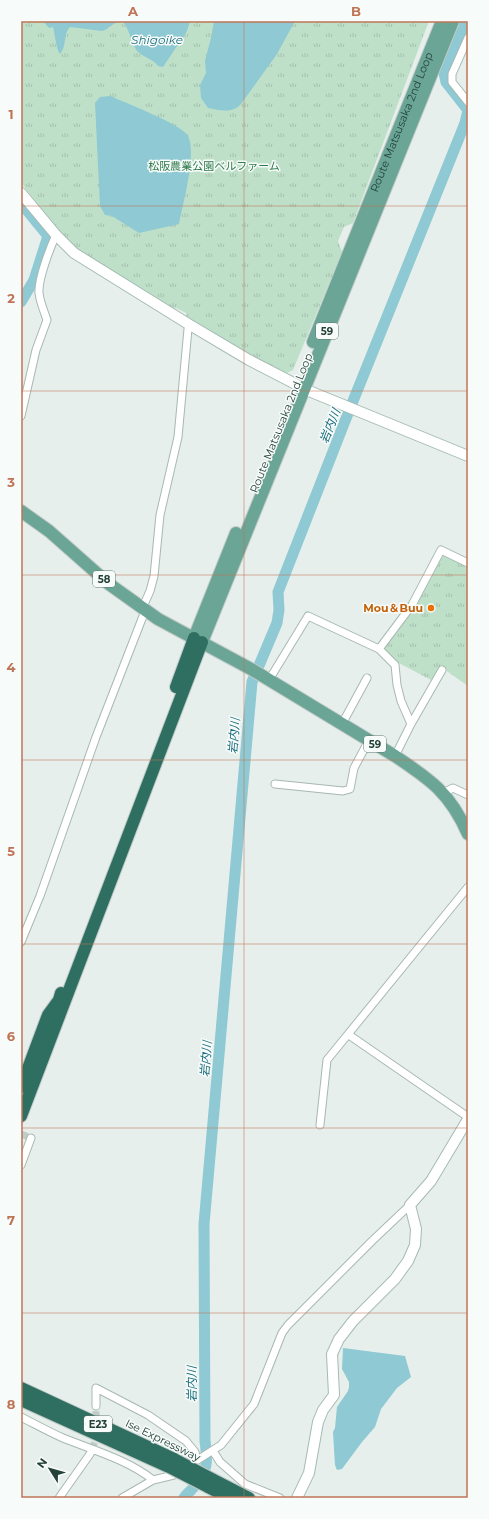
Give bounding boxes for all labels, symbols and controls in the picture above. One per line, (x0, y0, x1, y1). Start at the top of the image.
text: A (127, 3, 139, 19)
text: B (351, 3, 361, 19)
water label: Shigoike (131, 32, 183, 47)
street label: Route Matsusaka 2nd Loop (367, 50, 436, 194)
text: 1 (8, 106, 14, 122)
park label: 松阪農業公園ベルファーム (148, 159, 280, 173)
text: 2 (7, 290, 15, 306)
road number: 59 (316, 323, 338, 339)
street label: Route Matsusaka 2nd Loop (246, 351, 316, 495)
water label: 岩内川 (316, 404, 344, 445)
text: 3 (6, 474, 15, 490)
road number: 58 (93, 571, 115, 587)
place label: Mou＆Buu (363, 601, 423, 615)
marker: Mou＆Buu (426, 603, 436, 613)
text: 4 (7, 659, 16, 675)
water label: 岩内川 (224, 715, 243, 755)
road number: 59 (364, 736, 386, 752)
text: 5 (7, 843, 15, 859)
text: 6 (7, 1028, 16, 1044)
water label: 岩内川 (196, 1038, 215, 1078)
text: 7 (7, 1212, 15, 1228)
water label: 岩内川 (184, 1364, 199, 1402)
text: 8 (7, 1396, 16, 1412)
road number: E23 (84, 1416, 112, 1432)
street label: Ise Expressway (123, 1416, 203, 1464)
north arrow (30, 1449, 70, 1489)
text: N (34, 1455, 50, 1471)

